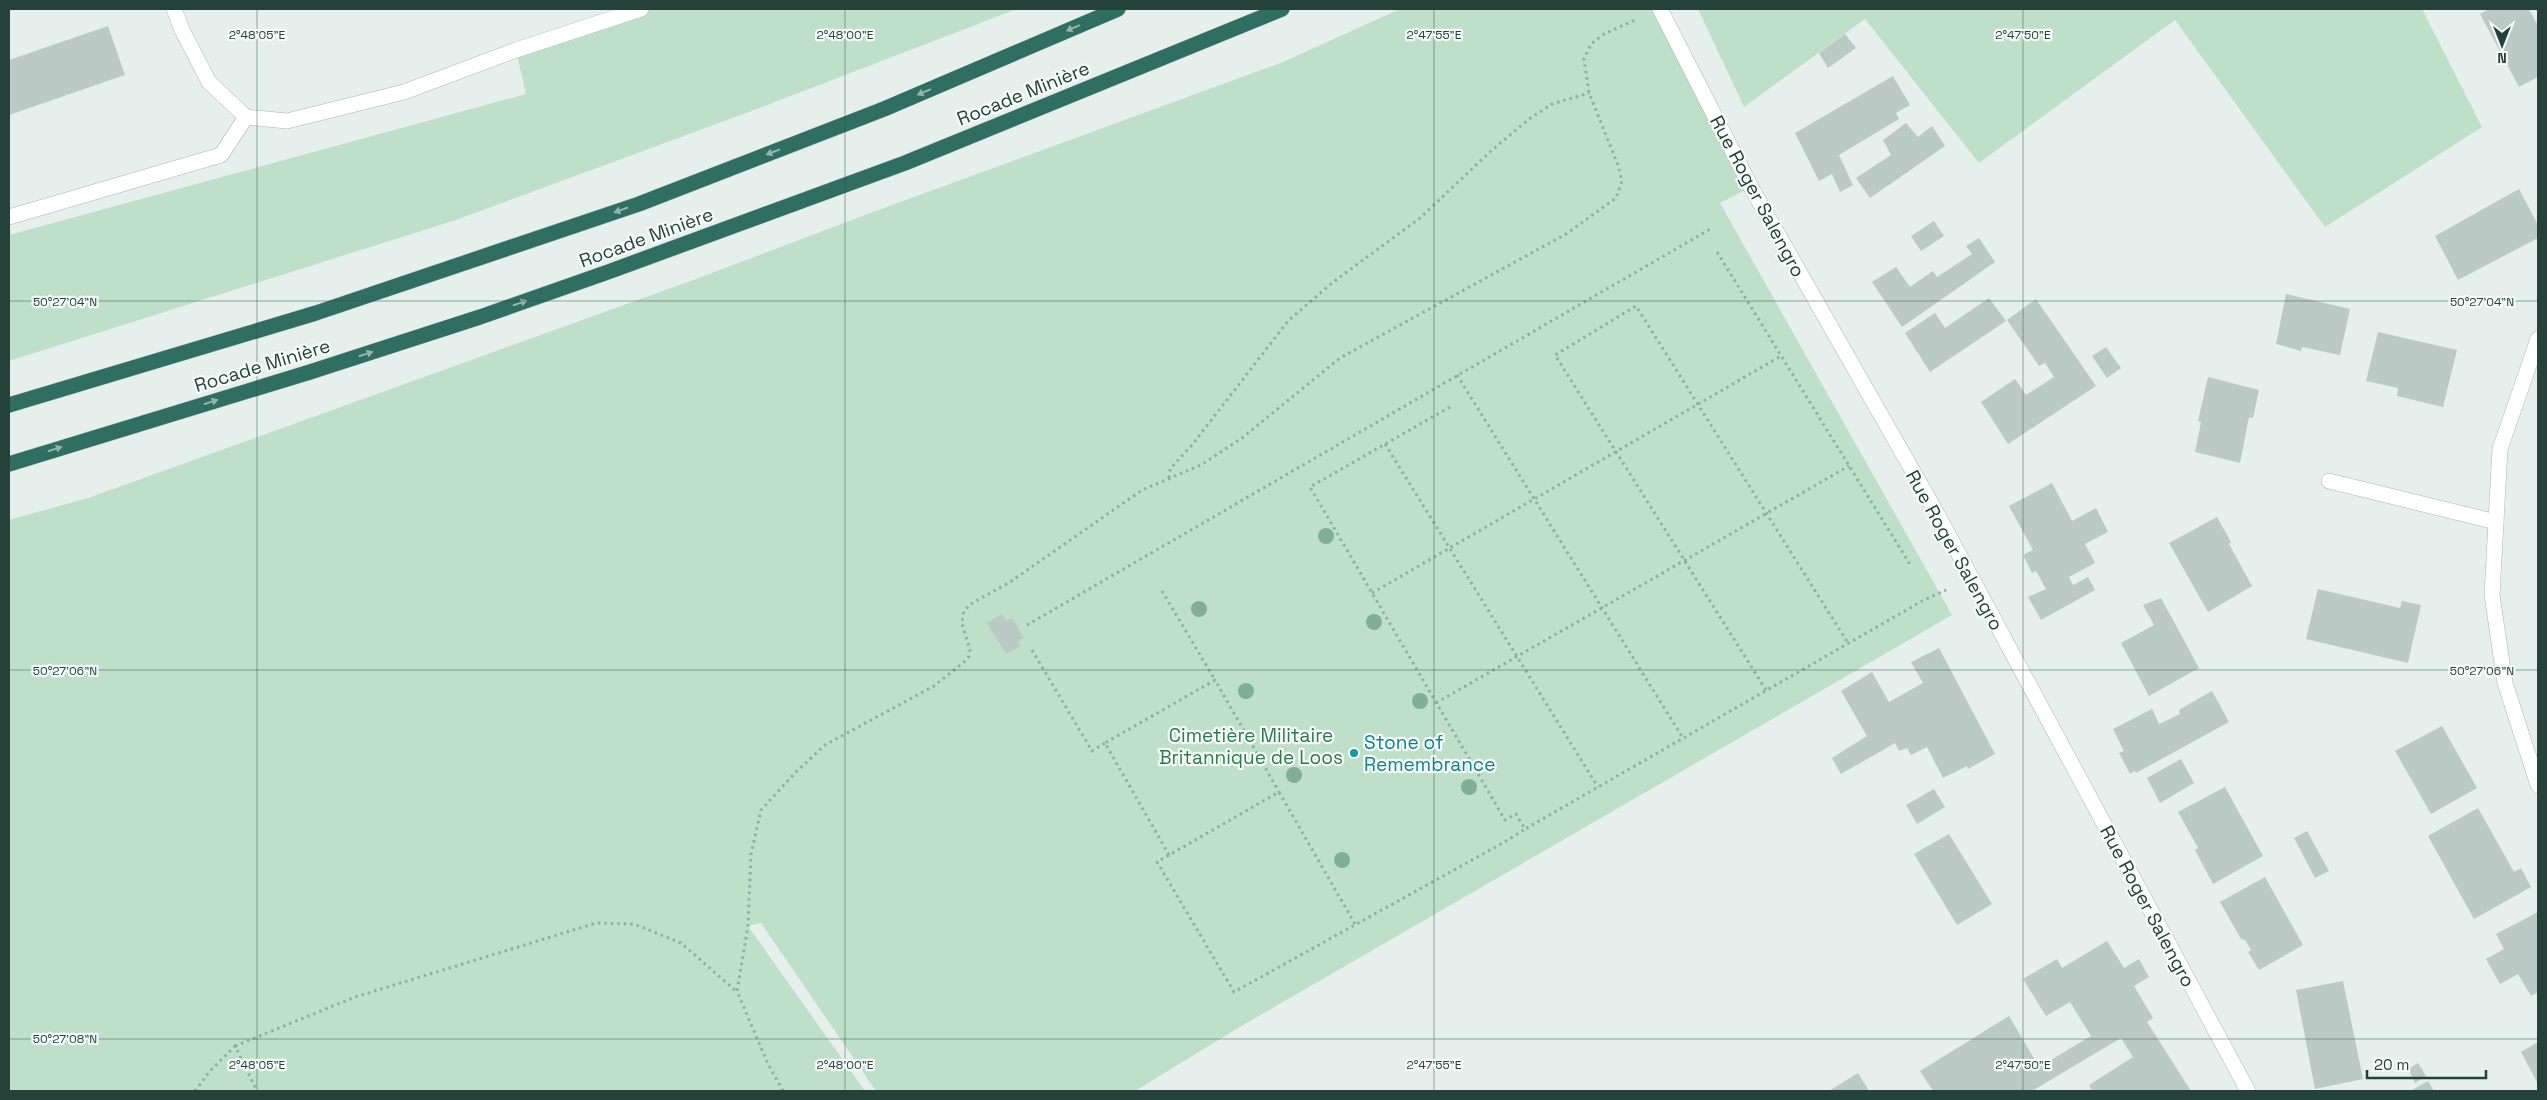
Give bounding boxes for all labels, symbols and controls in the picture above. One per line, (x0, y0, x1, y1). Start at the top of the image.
north arrow (2477, 20, 2527, 70)
one-way arrow (1066, 24, 1080, 32)
text: 2°48'05"E (229, 27, 286, 43)
text: 2°48'00"E (816, 27, 874, 43)
text: 2°47'55"E (1407, 27, 1462, 43)
text: 2°47'50"E (1995, 27, 2051, 43)
text: N (2497, 49, 2507, 67)
street label: Rocade Minière (953, 55, 1093, 131)
one-way arrow (917, 88, 931, 96)
street label: Rue Roger Salengro (1704, 111, 1811, 281)
one-way arrow (766, 148, 780, 156)
street label: Rocade Minière (576, 202, 717, 273)
one-way arrow (613, 206, 628, 214)
text: 50°27'04"N (33, 294, 97, 310)
text: 50°27'04"N (2450, 294, 2514, 310)
one-way arrow (513, 299, 528, 306)
street label: Rocade Minière (191, 333, 333, 398)
one-way arrow (359, 349, 374, 357)
one-way arrow (203, 398, 218, 405)
one-way arrow (48, 445, 63, 453)
street label: Rue Roger Salengro (1900, 466, 2009, 635)
text: 50°27'06"N (33, 663, 97, 679)
text: 50°27'06"N (2450, 663, 2514, 679)
park label: Cimetière Militaire Britannique de Loos (1159, 723, 1343, 770)
place label: Stone of Remembrance (1364, 730, 1495, 777)
marker: Stone of Remembrance (1348, 747, 1360, 759)
street label: Rue Roger Salengro (2094, 821, 2201, 991)
text: 50°27'08"N (33, 1031, 97, 1047)
scale bar (2367, 1048, 2486, 1080)
text: 20 m (2374, 1055, 2409, 1074)
text: 2°48'05"E (229, 1057, 286, 1073)
text: 2°48'00"E (816, 1057, 874, 1073)
text: 2°47'55"E (1407, 1057, 1462, 1073)
text: 2°47'50"E (1995, 1057, 2051, 1073)

